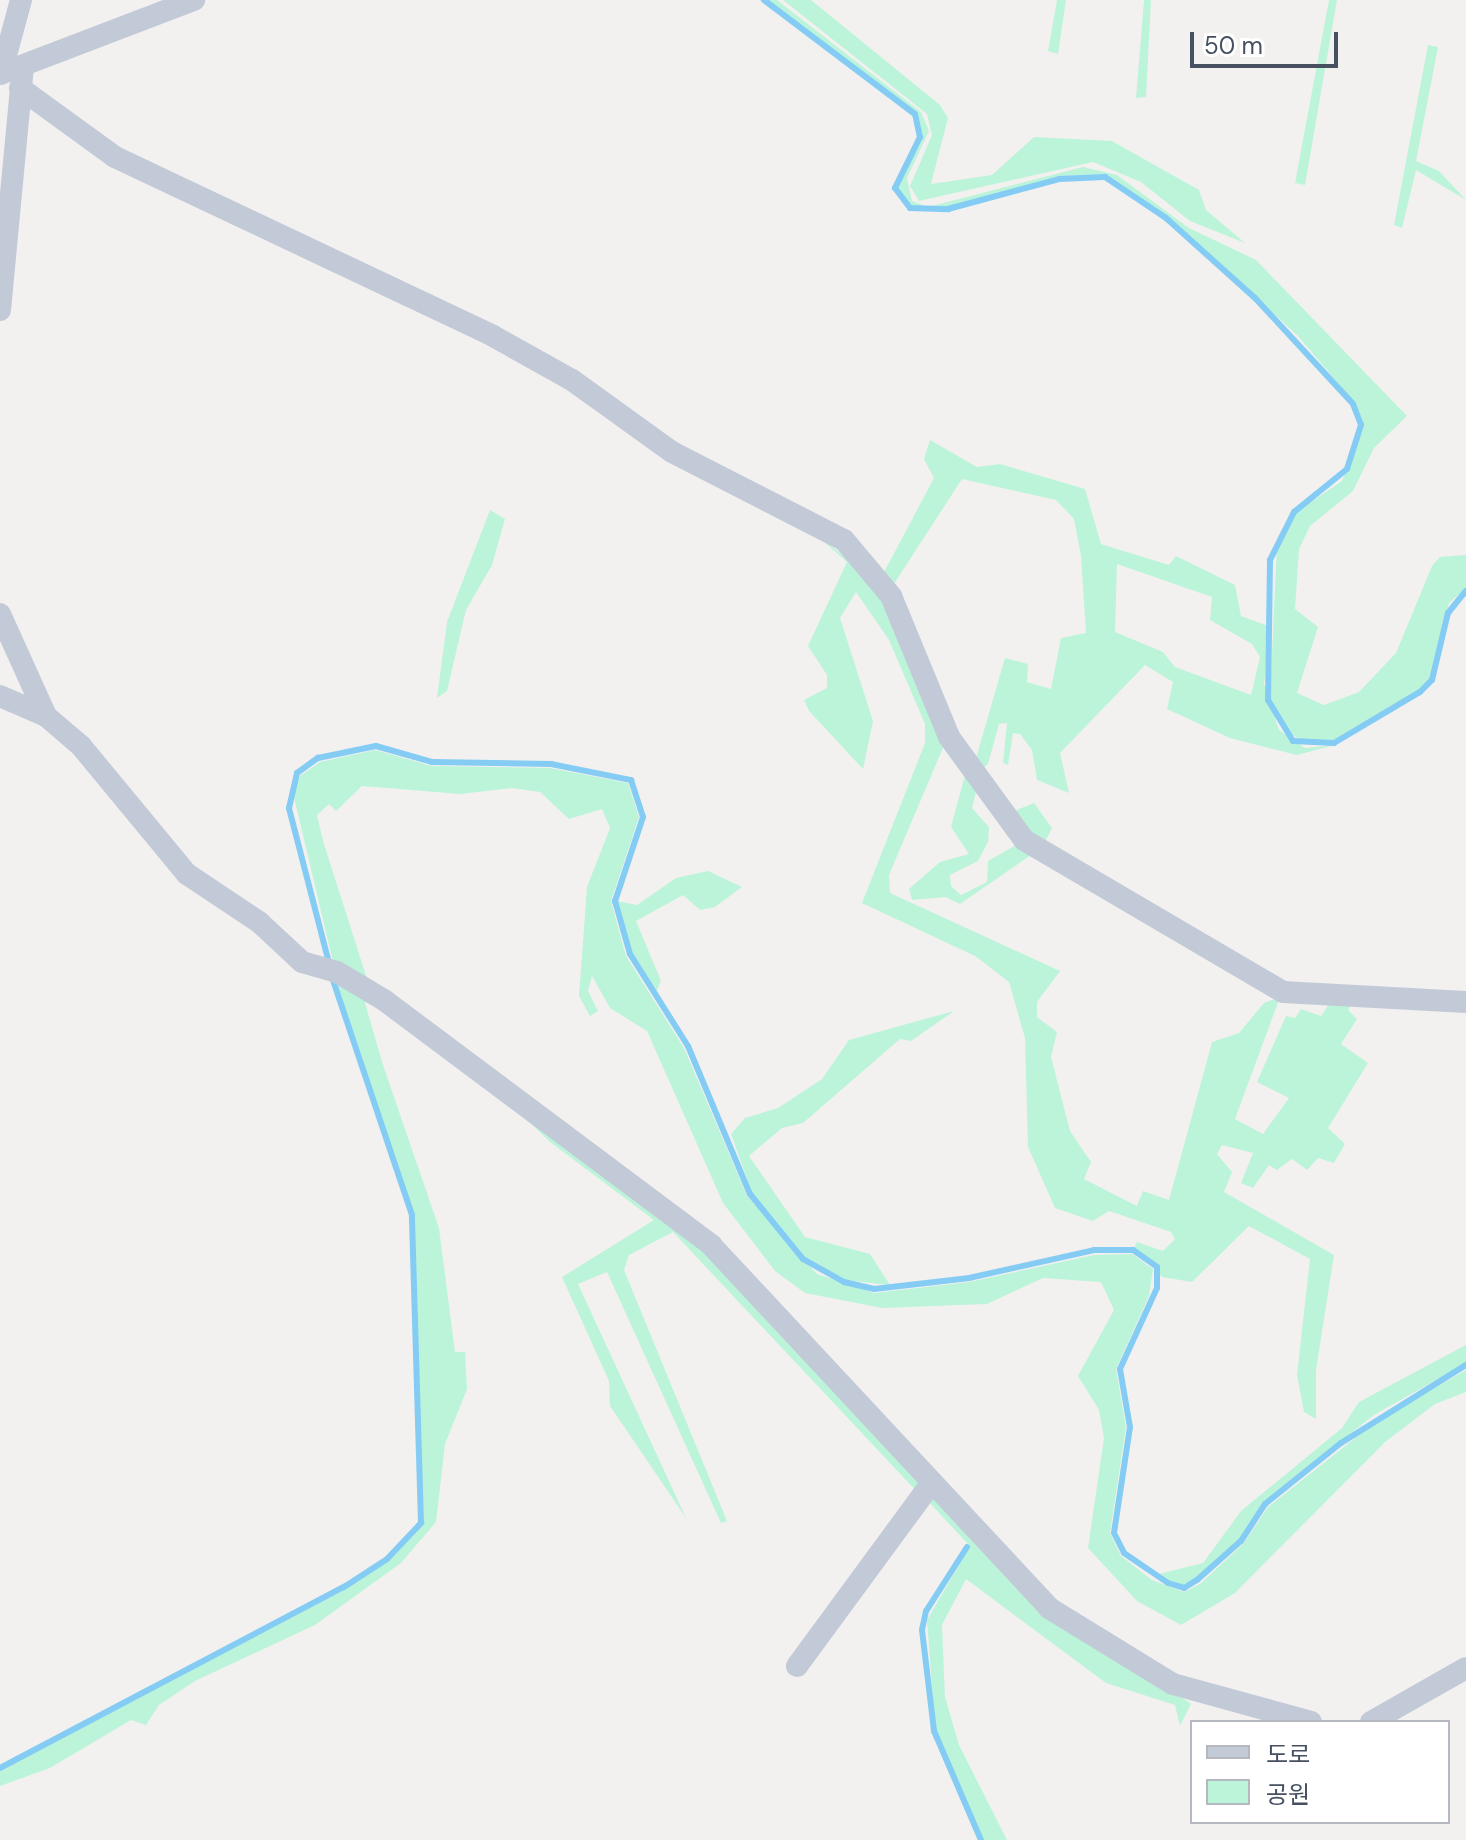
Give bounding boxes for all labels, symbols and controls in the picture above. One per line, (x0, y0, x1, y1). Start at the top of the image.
scale bar (1194, 16, 1342, 66)
text: 50 m (1204, 30, 1263, 61)
legend (1190, 1720, 1450, 1824)
text: 도로 (1266, 1739, 1310, 1770)
text: 공원 (1266, 1779, 1310, 1810)

